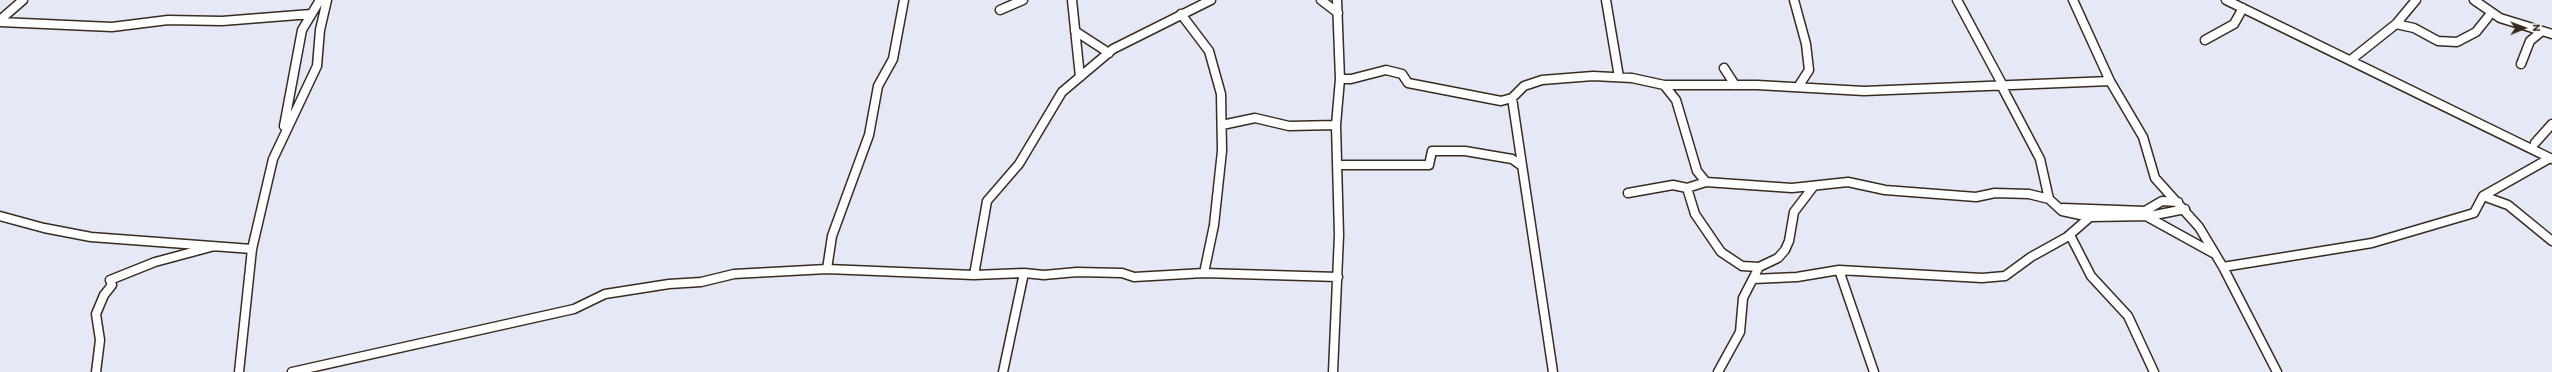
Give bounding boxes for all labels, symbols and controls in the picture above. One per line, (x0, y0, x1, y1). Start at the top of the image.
north arrow (2504, 8, 2544, 48)
text: N (2530, 24, 2543, 32)

